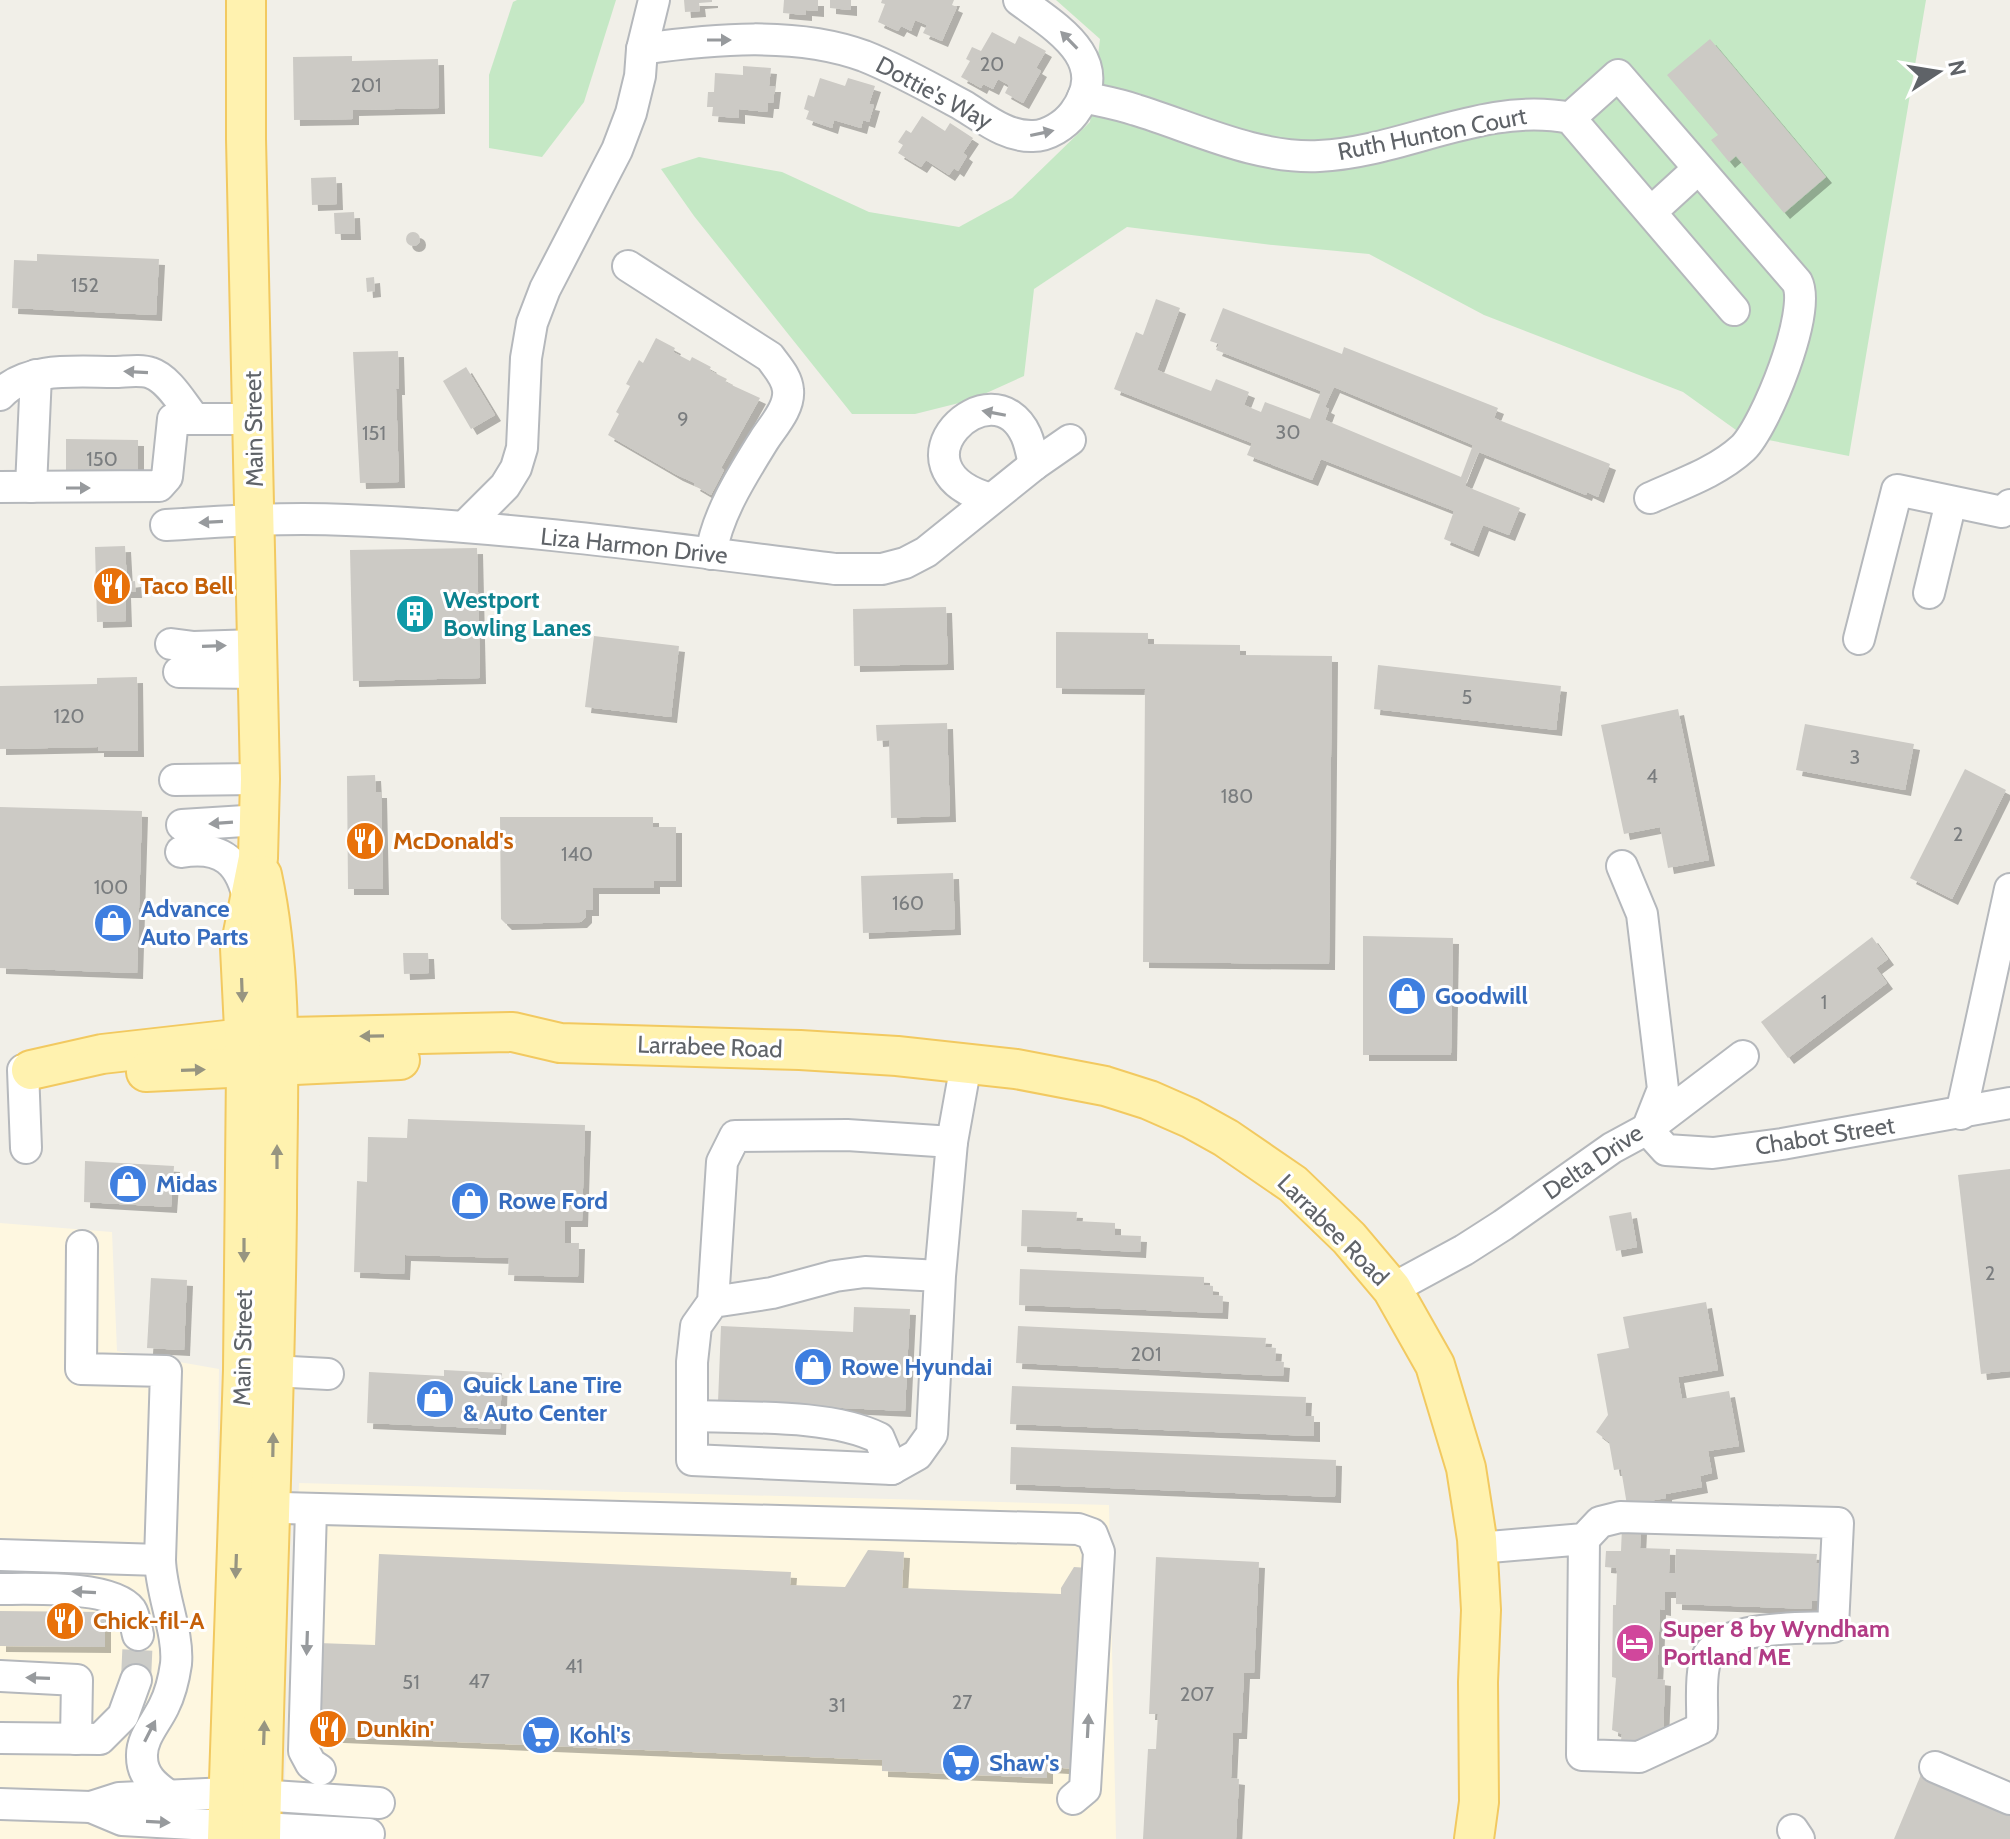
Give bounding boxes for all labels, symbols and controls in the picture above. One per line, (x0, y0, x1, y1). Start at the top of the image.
one-way arrow (1060, 31, 1079, 50)
north arrow (1898, 32, 1978, 112)
one-way arrow (707, 34, 732, 46)
street label: Dottie's Way (871, 50, 997, 135)
house number: 20 (980, 52, 1004, 76)
text: N (1942, 58, 1972, 78)
house number: 201 (351, 73, 381, 97)
street label: Ruth Hunton Court (1335, 101, 1529, 166)
one-way arrow (1029, 126, 1054, 139)
house number: 152 (71, 273, 99, 297)
one-way arrow (123, 366, 148, 379)
street label: Main Street (238, 371, 269, 487)
house number: 9 (677, 407, 689, 431)
one-way arrow (982, 407, 1007, 419)
house number: 30 (1276, 420, 1300, 444)
house number: 151 (362, 421, 386, 445)
house number: 150 (86, 447, 118, 471)
one-way arrow (66, 481, 91, 494)
one-way arrow (198, 516, 223, 529)
street label: Liza Harmon Drive (539, 521, 729, 570)
restaurant icon: Taco Bell (91, 565, 133, 607)
place label: Taco Bell (140, 571, 234, 600)
place label: Westport Bowling Lanes (443, 585, 591, 642)
building icon: Westport Bowling Lanes (394, 593, 436, 635)
one-way arrow (202, 640, 227, 652)
house number: 5 (1462, 685, 1472, 709)
house number: 120 (54, 704, 84, 728)
house number: 3 (1850, 745, 1860, 769)
house number: 4 (1646, 764, 1658, 788)
house number: 180 (1221, 784, 1253, 808)
one-way arrow (208, 817, 233, 830)
restaurant icon: McDonald's (344, 820, 386, 862)
house number: 2 (1953, 822, 1963, 846)
place label: McDonald's (393, 826, 514, 855)
house number: 140 (561, 842, 593, 866)
house number: 100 (94, 875, 128, 899)
house number: 160 (892, 891, 924, 915)
place label: Advance Auto Parts (141, 894, 248, 951)
shop icon: Advance Auto Parts (92, 902, 134, 944)
shop icon: Goodwill (1386, 975, 1428, 1017)
one-way arrow (235, 978, 248, 1003)
place label: Goodwill (1435, 981, 1528, 1010)
house number: 1 (1821, 990, 1827, 1014)
street label: Larrabee Road (637, 1029, 783, 1064)
one-way arrow (359, 1030, 384, 1042)
one-way arrow (181, 1064, 206, 1077)
street label: Chabot Street (1753, 1110, 1897, 1161)
street label: Delta Drive (1537, 1118, 1648, 1205)
one-way arrow (271, 1144, 283, 1169)
shop icon: Midas (107, 1163, 149, 1205)
street label: Larrabee Road (1272, 1168, 1395, 1291)
place label: Midas (156, 1169, 217, 1198)
shop icon: Rowe Ford (449, 1180, 491, 1222)
place label: Rowe Ford (498, 1186, 608, 1215)
one-way arrow (238, 1238, 250, 1263)
house number: 2 (1985, 1261, 1995, 1285)
street label: Main Street (227, 1290, 258, 1406)
house number: 201 (1131, 1342, 1161, 1366)
shop icon: Rowe Hyundai (792, 1346, 834, 1388)
place label: Rowe Hyundai (841, 1352, 992, 1381)
place label: Quick Lane Tire & Auto Center (463, 1370, 622, 1427)
shop icon: Quick Lane Tire & Auto Center (414, 1378, 456, 1420)
one-way arrow (267, 1432, 280, 1457)
one-way arrow (230, 1554, 243, 1579)
one-way arrow (71, 1586, 96, 1599)
restaurant icon: Chick-fil-A (44, 1600, 86, 1642)
place label: Chick-fil-A (93, 1606, 204, 1635)
place label: Super 8 by Wyndham Portland ME (1663, 1614, 1890, 1671)
hotel icon: Super 8 by Wyndham Portland ME (1614, 1622, 1656, 1664)
one-way arrow (300, 1631, 313, 1656)
house number: 41 (565, 1654, 583, 1678)
house number: 47 (468, 1669, 490, 1693)
house number: 51 (402, 1670, 420, 1694)
one-way arrow (25, 1671, 50, 1684)
house number: 207 (1180, 1682, 1214, 1706)
house number: 27 (952, 1690, 972, 1714)
house number: 31 (828, 1693, 846, 1717)
restaurant icon: Dunkin' (307, 1708, 349, 1750)
one-way arrow (1082, 1713, 1095, 1739)
place label: Dunkin' (356, 1714, 434, 1743)
supermarket icon: Kohl's (520, 1714, 562, 1756)
one-way arrow (144, 1720, 157, 1743)
one-way arrow (257, 1720, 270, 1745)
place label: Kohl's (569, 1720, 631, 1749)
supermarket icon: Shaw's (940, 1742, 982, 1784)
place label: Shaw's (989, 1748, 1059, 1777)
one-way arrow (146, 1816, 171, 1829)

